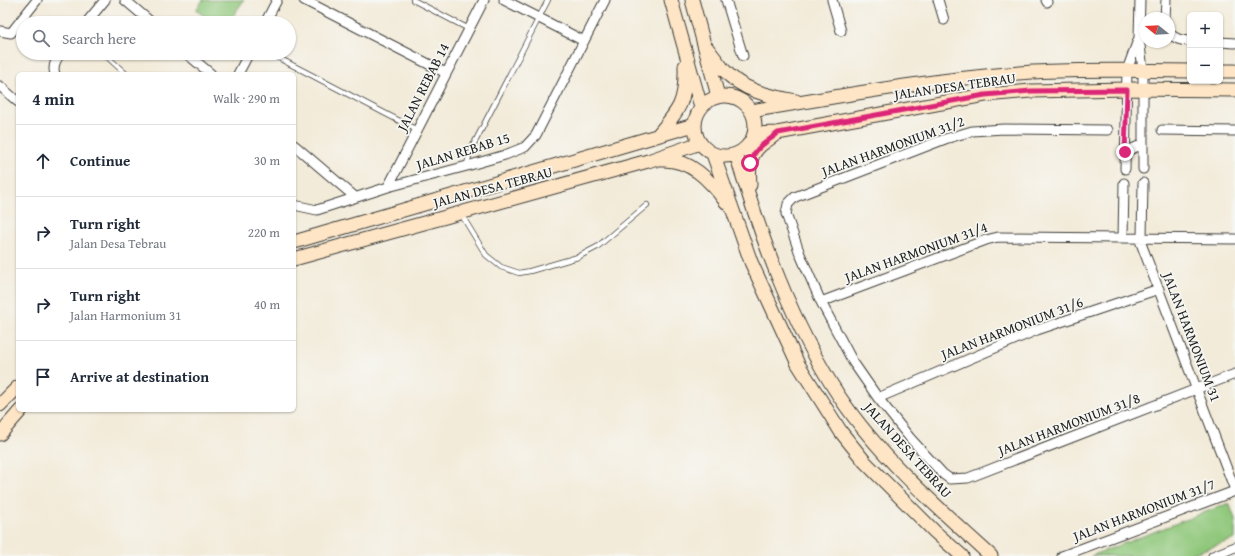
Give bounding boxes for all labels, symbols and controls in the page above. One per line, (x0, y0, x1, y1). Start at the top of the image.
north arrow (1139, 12, 1175, 48)
map controls (1187, 12, 1223, 84)
button: + (1187, 12, 1223, 48)
search box (16, 16, 296, 60)
icon: search (30, 27, 52, 49)
text: Search here (62, 28, 136, 49)
street label: JALAN REBAB 14 (391, 39, 454, 136)
button: − (1187, 48, 1223, 84)
street label: JALAN DESA TEBRAU (891, 68, 1017, 105)
text: 4 min (32, 86, 74, 111)
text: Walk · 290 m (213, 89, 280, 108)
street label: JALAN HARMONIUM 31/2 (817, 111, 967, 182)
street label: JALAN REBAB 15 (412, 127, 512, 175)
route end (1116, 143, 1134, 161)
icon: ahead (32, 150, 54, 172)
text: Continue (70, 150, 131, 171)
text: 30 m (254, 151, 280, 170)
route start (741, 154, 759, 172)
street label: JALAN DESA TEBRAU (429, 161, 555, 213)
text: Turn right (70, 213, 141, 234)
street label: JALAN HARMONIUM 31/4 (840, 217, 990, 288)
icon: right (32, 222, 54, 244)
text: 220 m (248, 223, 280, 242)
text: Jalan Desa Tebrau (70, 234, 166, 253)
street label: JALAN HARMONIUM 31 (1157, 268, 1226, 405)
text: Turn right (70, 285, 141, 306)
street label: JALAN HARMONIUM 31/6 (936, 292, 1086, 365)
icon: right (32, 294, 54, 316)
text: 40 m (254, 295, 280, 314)
text: Jalan Harmonium 31 (70, 306, 182, 325)
icon: arrive (32, 366, 54, 388)
text: Arrive at destination (70, 366, 209, 387)
street label: JALAN HARMONIUM 31/8 (993, 388, 1143, 461)
street label: JALAN DESA TEBRAU (858, 396, 956, 502)
street label: JALAN HARMONIUM 31/7 (1068, 474, 1218, 547)

